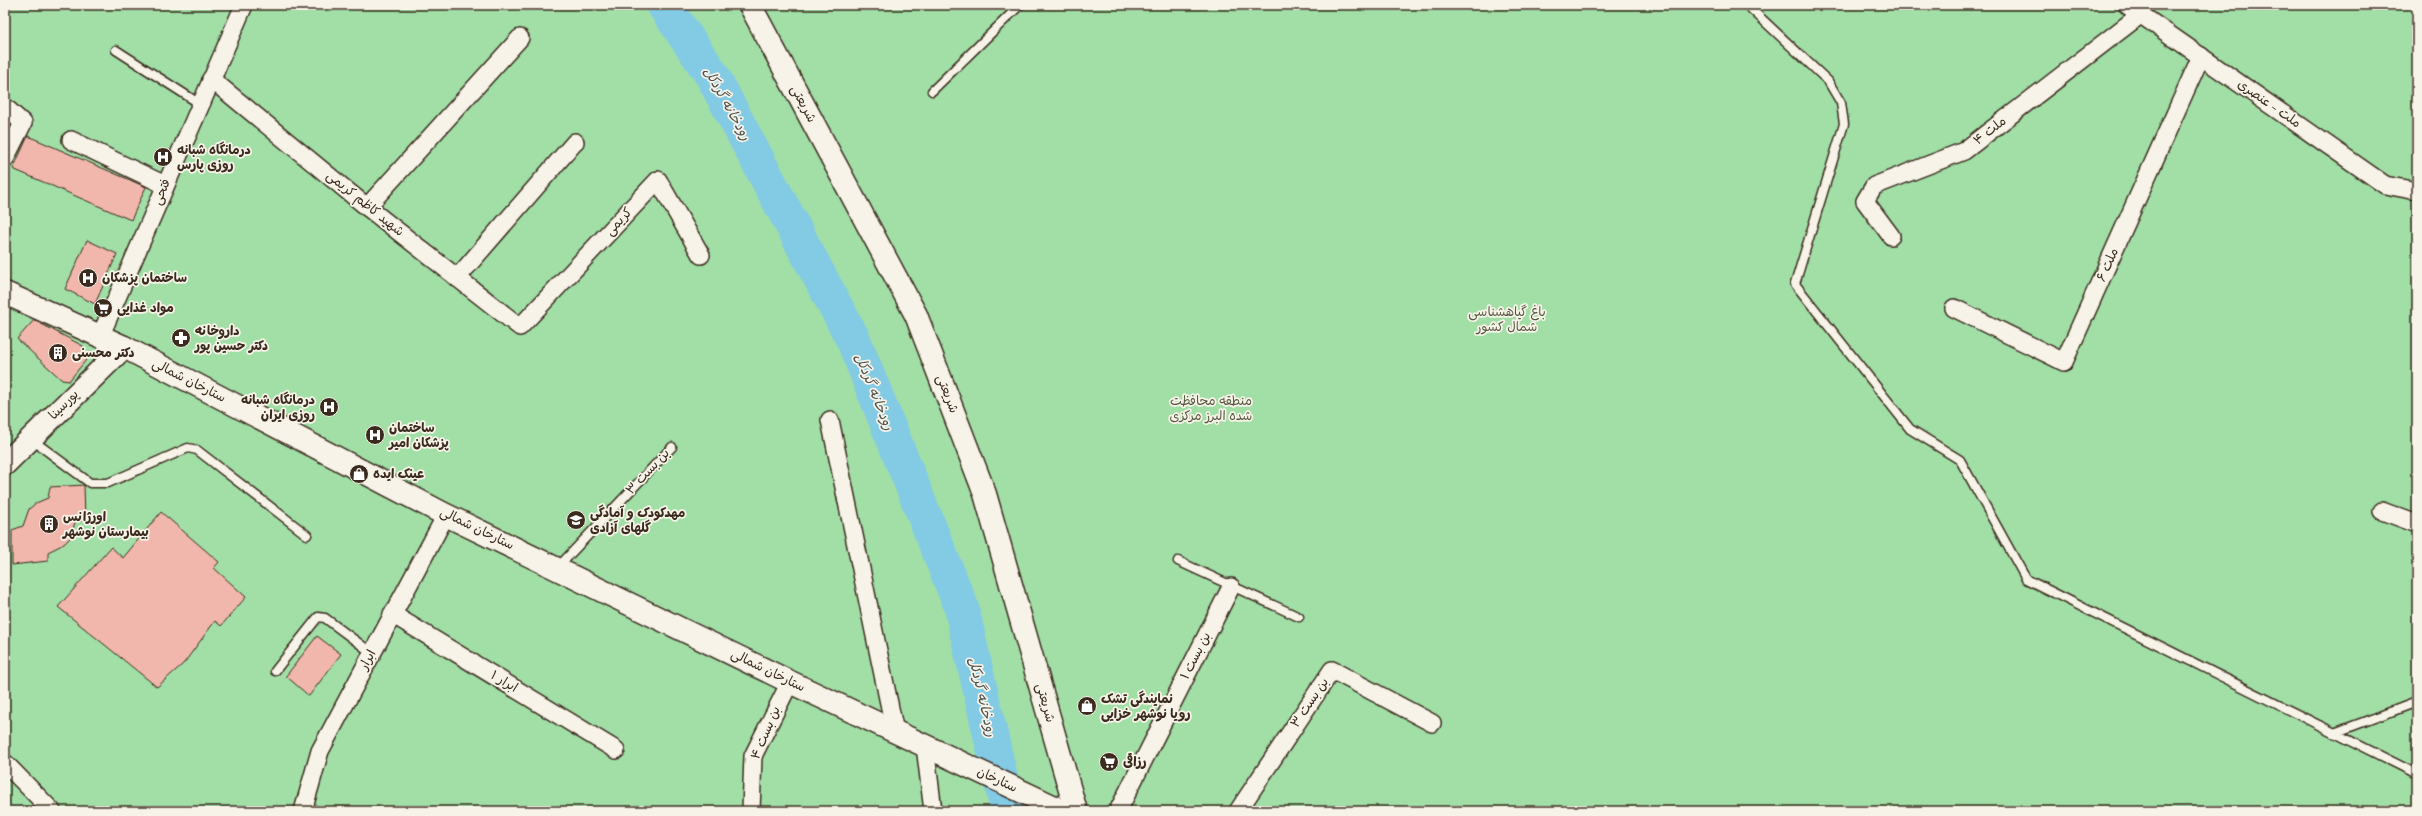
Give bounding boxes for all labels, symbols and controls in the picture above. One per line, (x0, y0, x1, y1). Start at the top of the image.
water label: رودخانه گردکل (699, 64, 755, 144)
street label: ملت - عنصری (2234, 76, 2304, 132)
street label: شریعتی (786, 82, 820, 126)
street label: ملت ۴ (1970, 113, 2010, 149)
place label: درمانگاه شبانه روزی پارس (177, 141, 251, 174)
hospital icon: درمانگاه شبانه روزی پارس (152, 146, 174, 168)
street label: شهید کاظم کریمی (322, 167, 407, 241)
street label: فتحی (149, 176, 175, 208)
street label: کریمی (602, 204, 637, 240)
street label: ملت ۶ (2093, 245, 2123, 285)
hospital icon: ساختمان پزشکان (77, 267, 99, 289)
place label: ساختمان پزشکان (102, 270, 187, 287)
supermarket icon: مواد غذایی (92, 297, 114, 319)
place label: مواد غذایی (117, 300, 174, 317)
park label: باغ گیاهشناسی شمال کشور (1468, 304, 1546, 336)
place label: داروخانه دکتر حسین پور (194, 323, 268, 355)
pharmacy icon: داروخانه دکتر حسین پور (170, 327, 192, 349)
building icon: دکتر محسنی (47, 342, 69, 364)
place label: دکتر محسنی (72, 345, 135, 362)
water label: رودخانه گردکل (850, 351, 898, 434)
street label: ستارخان شمالی (149, 355, 229, 407)
street label: شریعتی (932, 372, 962, 416)
street label: پورسینا (45, 386, 83, 424)
place label: درمانگاه شبانه روزی ایران (241, 391, 315, 424)
park label: منطقه محافظت شده البرز مرکزی (1170, 393, 1252, 425)
hospital icon: درمانگاه شبانه روزی ایران (318, 396, 340, 418)
place label: ساختمان پزشکان امیر (387, 420, 449, 452)
hospital icon: ساختمان پزشکان امیر (364, 424, 386, 446)
street label: بن بست ۳ (622, 445, 674, 499)
shop icon: عینک ایده (348, 463, 370, 485)
place label: عینک ایده (373, 466, 424, 483)
street label: ستارخان شمالی (437, 504, 517, 554)
place label: مهدکودک و آمادگی گلهای آزادی (590, 504, 685, 537)
place label: اورژانس بیمارستان نوشهر (62, 509, 149, 541)
school or university icon: مهدکودک و آمادگی گلهای آزادی (565, 509, 587, 531)
building icon: اورژانس بیمارستان نوشهر (38, 513, 60, 535)
street label: بن بست ۱ (1177, 629, 1215, 683)
street label: ستارخان شمالی (728, 646, 808, 696)
street label: ابرار (355, 647, 380, 674)
water label: رودخانه گردکل (964, 655, 1000, 739)
street label: ابرار ۱ (487, 667, 521, 697)
street label: بن بست ۳ (1287, 675, 1333, 731)
street label: شریعتی (1031, 681, 1059, 725)
place label: نمایندگی تشک رویا نوشهر خزایی (1101, 690, 1191, 723)
shop icon: نمایندگی تشک رویا نوشهر خزایی (1076, 695, 1098, 717)
street label: بن بست ۴ (747, 704, 785, 762)
supermarket icon: رزاقی (1098, 751, 1120, 773)
place label: رزاقی (1123, 753, 1147, 771)
street label: ستارخان (974, 763, 1020, 797)

